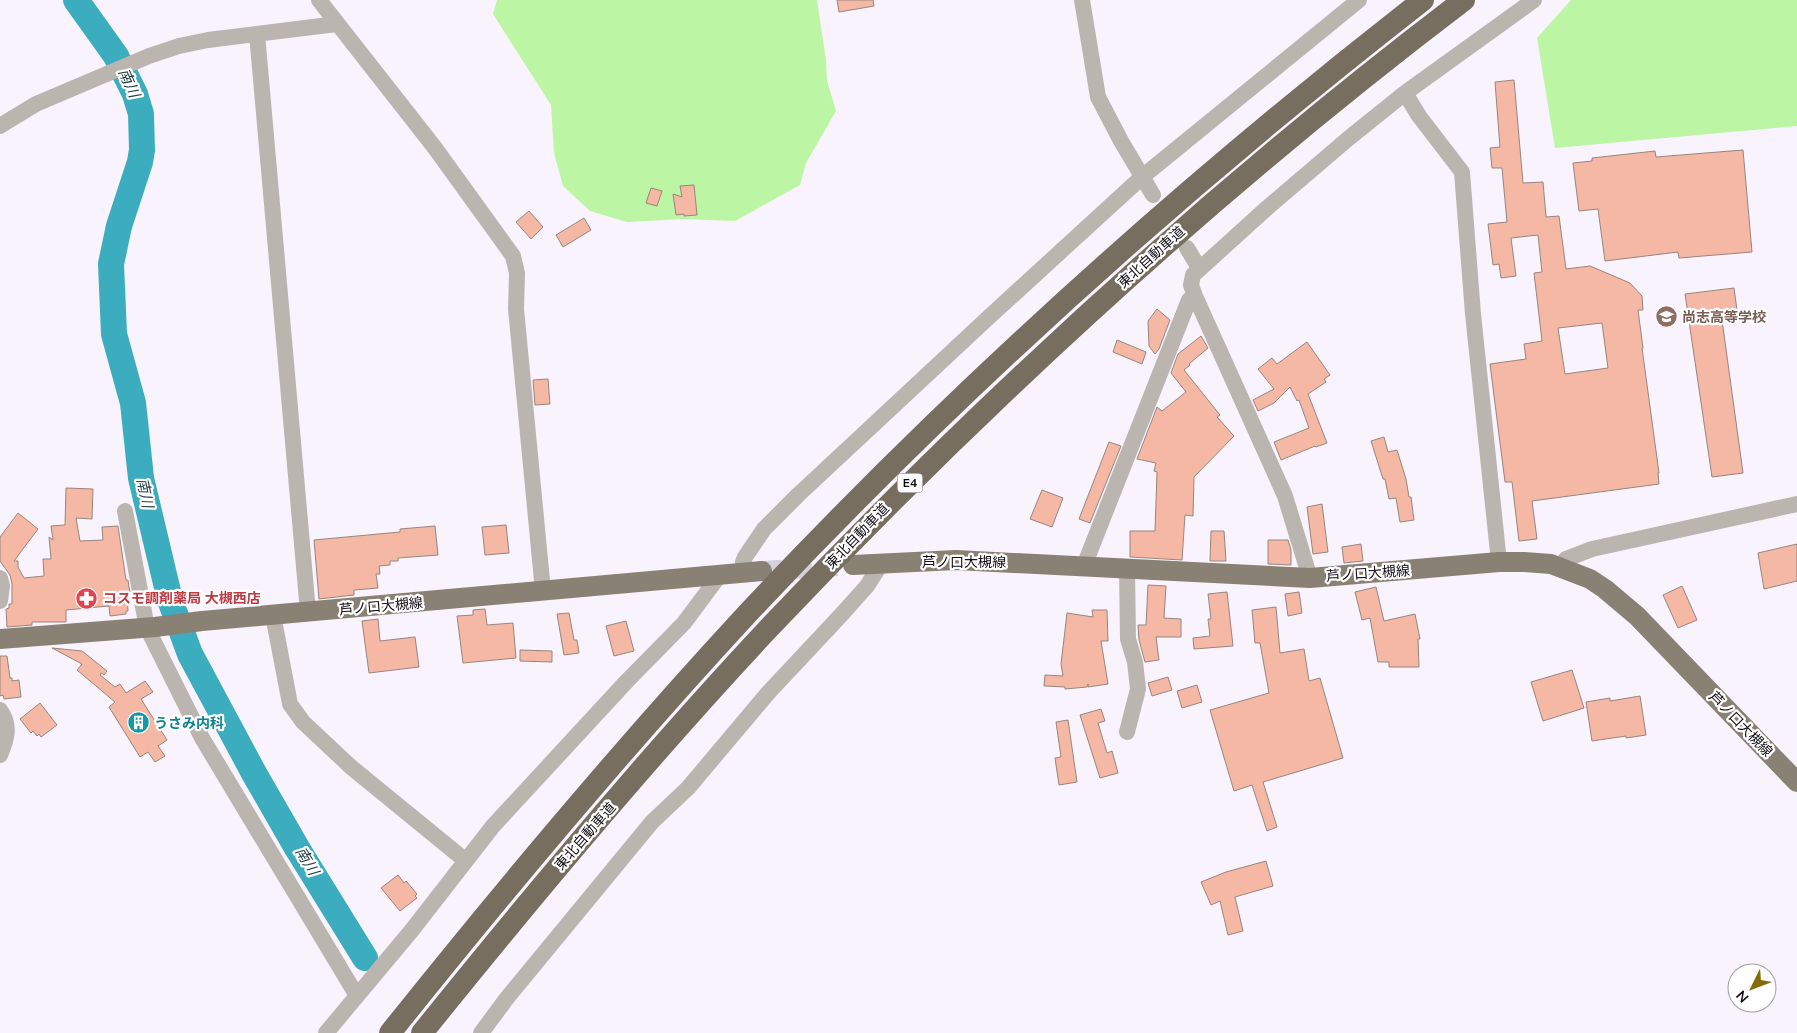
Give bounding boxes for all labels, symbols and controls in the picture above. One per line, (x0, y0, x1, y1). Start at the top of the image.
water label: 南川 (114, 65, 145, 103)
street label: 東北自動車道 (1114, 222, 1189, 293)
school or university icon: 尚志高等学校 (1654, 305, 1678, 329)
place label: 尚志高等学校 (1682, 308, 1766, 327)
road number: E4 (898, 473, 922, 492)
water label: 南川 (132, 476, 158, 512)
street label: 東北自動車道 (821, 500, 893, 573)
street label: 芦ノ口大槻線 (922, 553, 1006, 572)
street label: 芦ノ口大槻線 (1325, 561, 1411, 586)
pharmacy icon: コスモ調剤薬局 大槻西店 (75, 586, 99, 610)
place label: コスモ調剤薬局 大槻西店 (103, 589, 261, 608)
street label: 芦ノ口大槻線 (338, 593, 424, 620)
street label: 芦ノ口大槻線 (1705, 688, 1777, 761)
building icon: うさみ内科 (126, 711, 150, 735)
place label: うさみ内科 (154, 714, 224, 733)
street label: 東北自動車道 (551, 798, 620, 874)
water label: 南川 (291, 843, 324, 881)
north arrow (1727, 963, 1777, 1013)
text: N (1732, 986, 1753, 1007)

